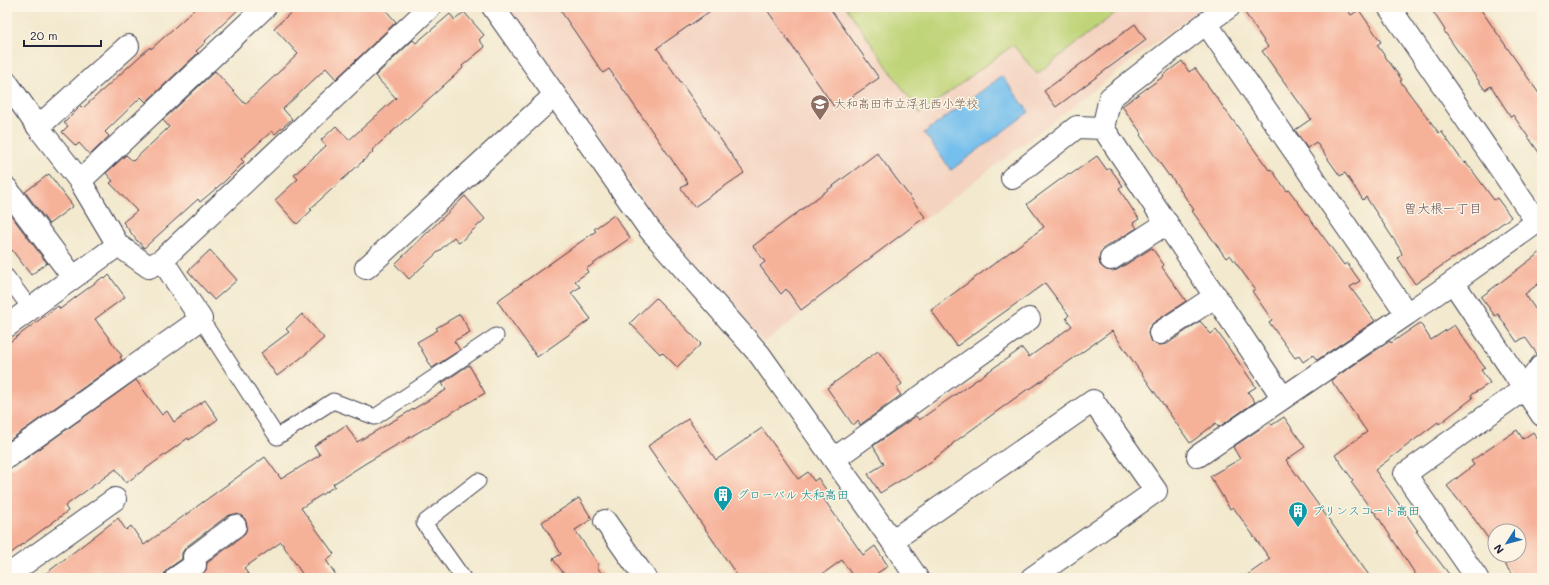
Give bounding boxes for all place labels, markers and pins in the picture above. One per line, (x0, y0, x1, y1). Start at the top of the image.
school or university icon: 大和高田市立浮孔西小学校 (809, 93, 831, 121)
place label: 大和高田市立浮孔西小学校 (834, 95, 978, 111)
building icon: グローバル 大和高田 (712, 484, 734, 512)
place label: グローバル 大和高田 (737, 486, 849, 502)
building icon: プリンスコート高田 (1287, 500, 1309, 528)
place label: プリンスコート高田 (1312, 502, 1420, 518)

